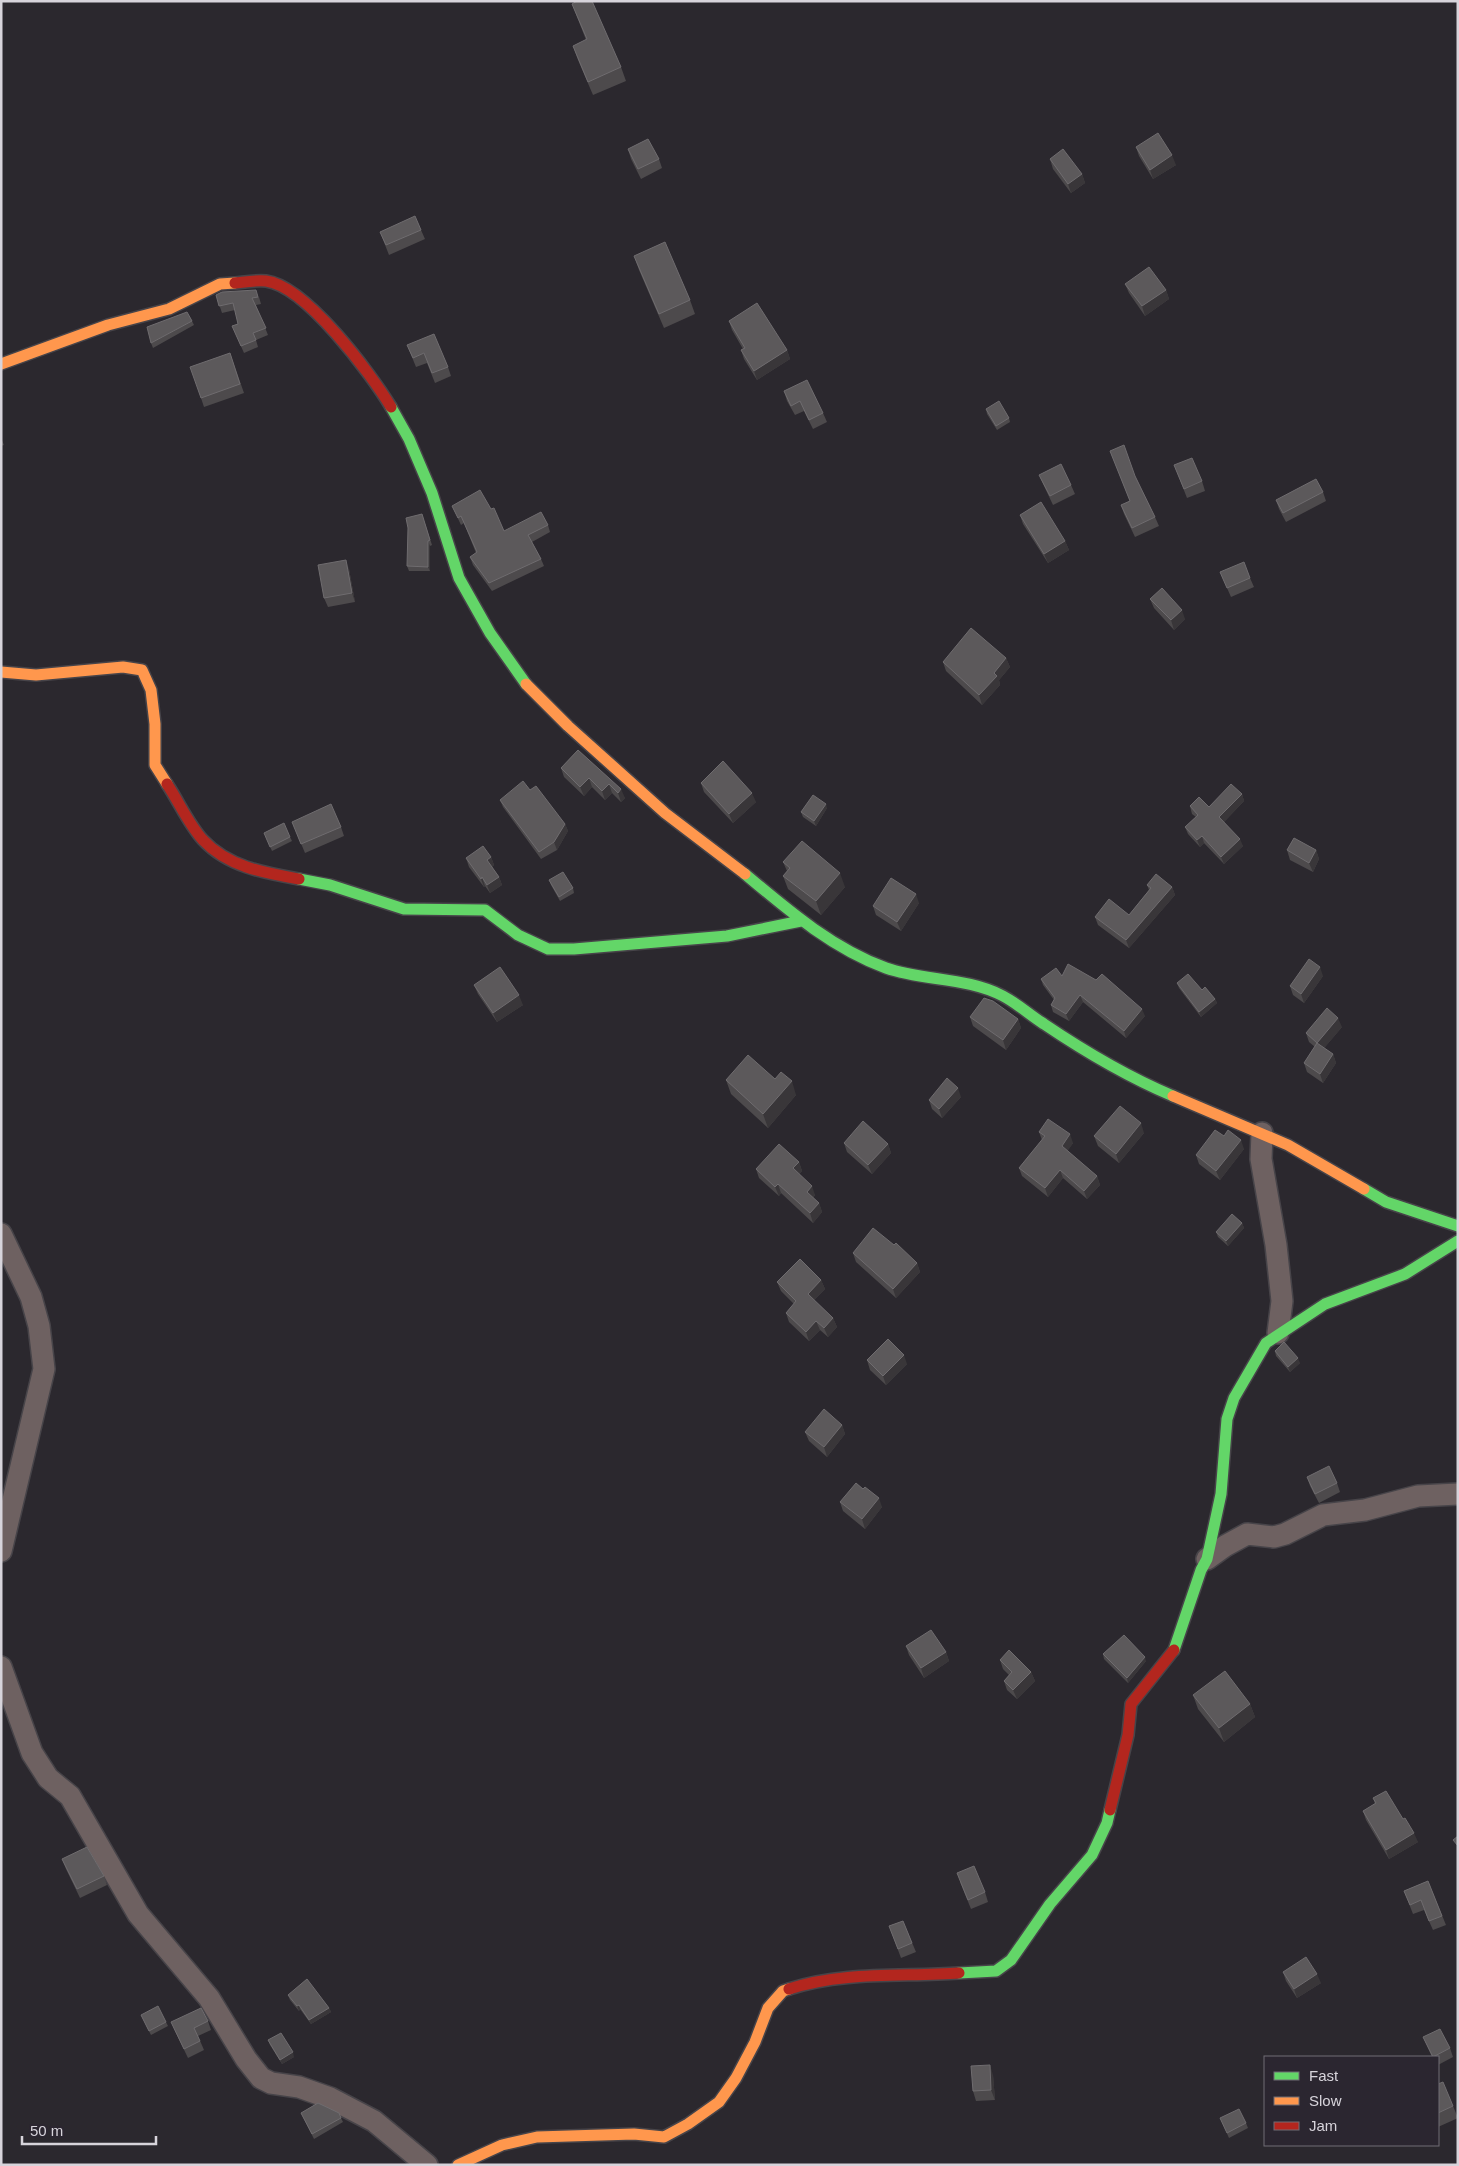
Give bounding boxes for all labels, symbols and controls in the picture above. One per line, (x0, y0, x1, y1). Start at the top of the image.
legend (1264, 2056, 1439, 2146)
text: Fast (1309, 2067, 1339, 2084)
text: Slow (1309, 2092, 1342, 2109)
scale bar (22, 2114, 156, 2146)
text: Jam (1309, 2117, 1337, 2134)
text: 50 m (30, 2122, 63, 2139)

